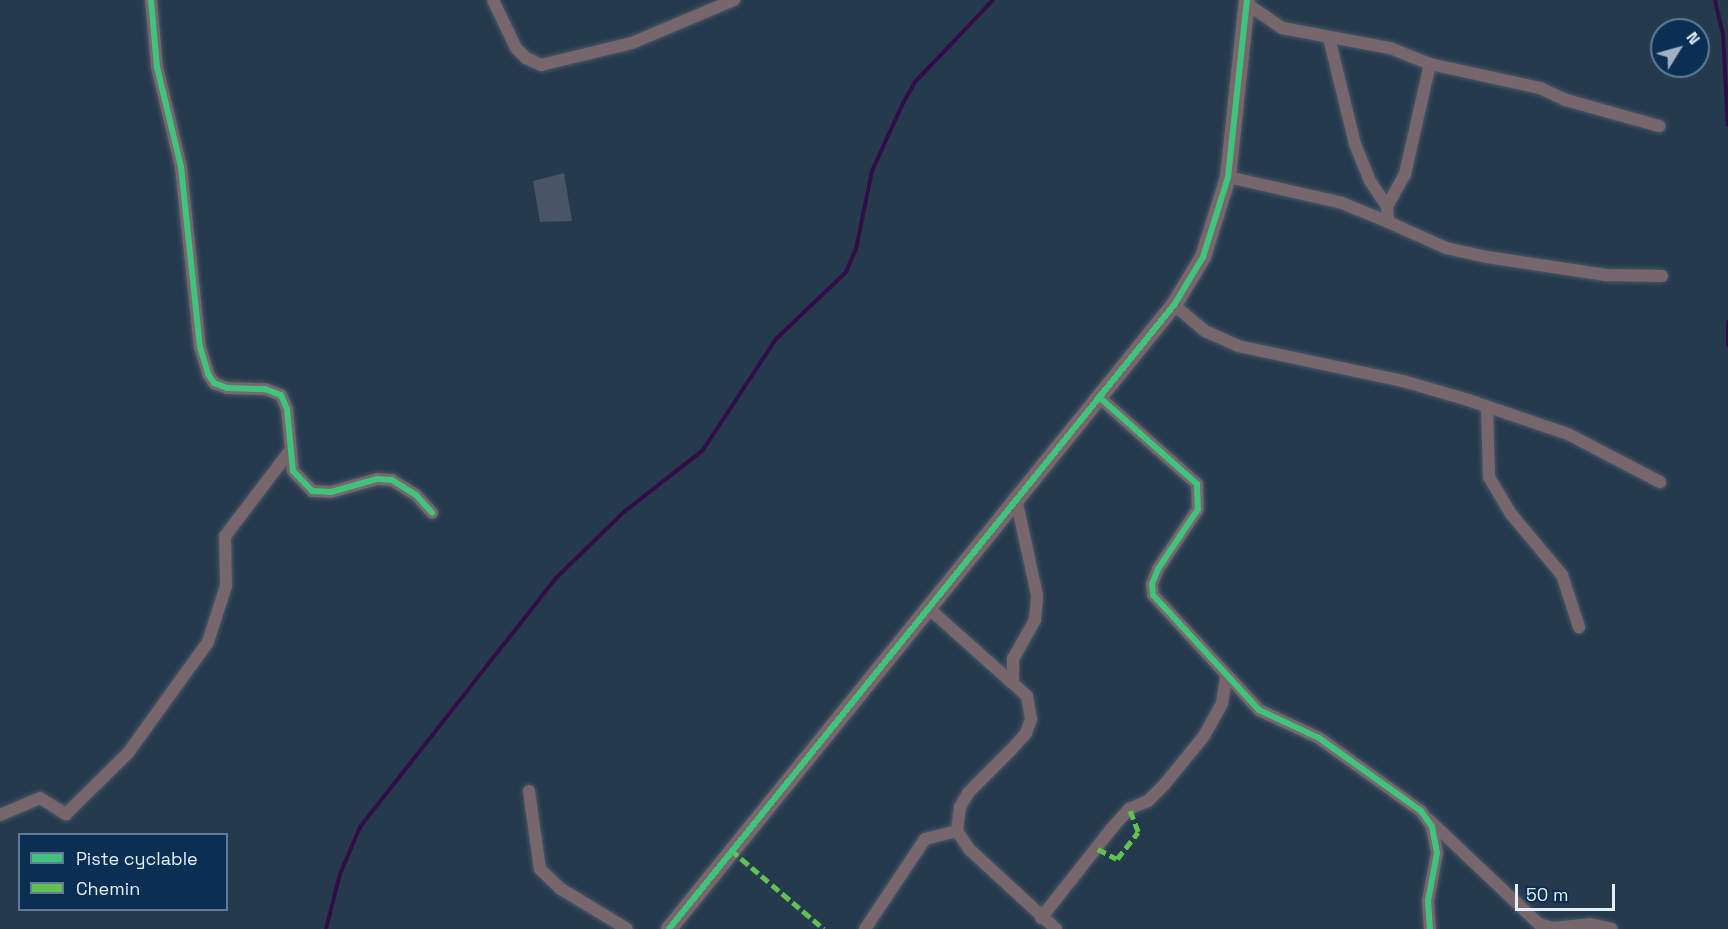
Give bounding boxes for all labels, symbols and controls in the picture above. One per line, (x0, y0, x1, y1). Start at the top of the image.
north arrow (1650, 18, 1710, 78)
text: N (1682, 27, 1705, 49)
legend (18, 833, 228, 911)
text: Piste cyclable (76, 847, 198, 870)
scale bar (1518, 872, 1618, 910)
text: Chemin (76, 877, 140, 900)
text: 50 m (1526, 883, 1568, 906)

